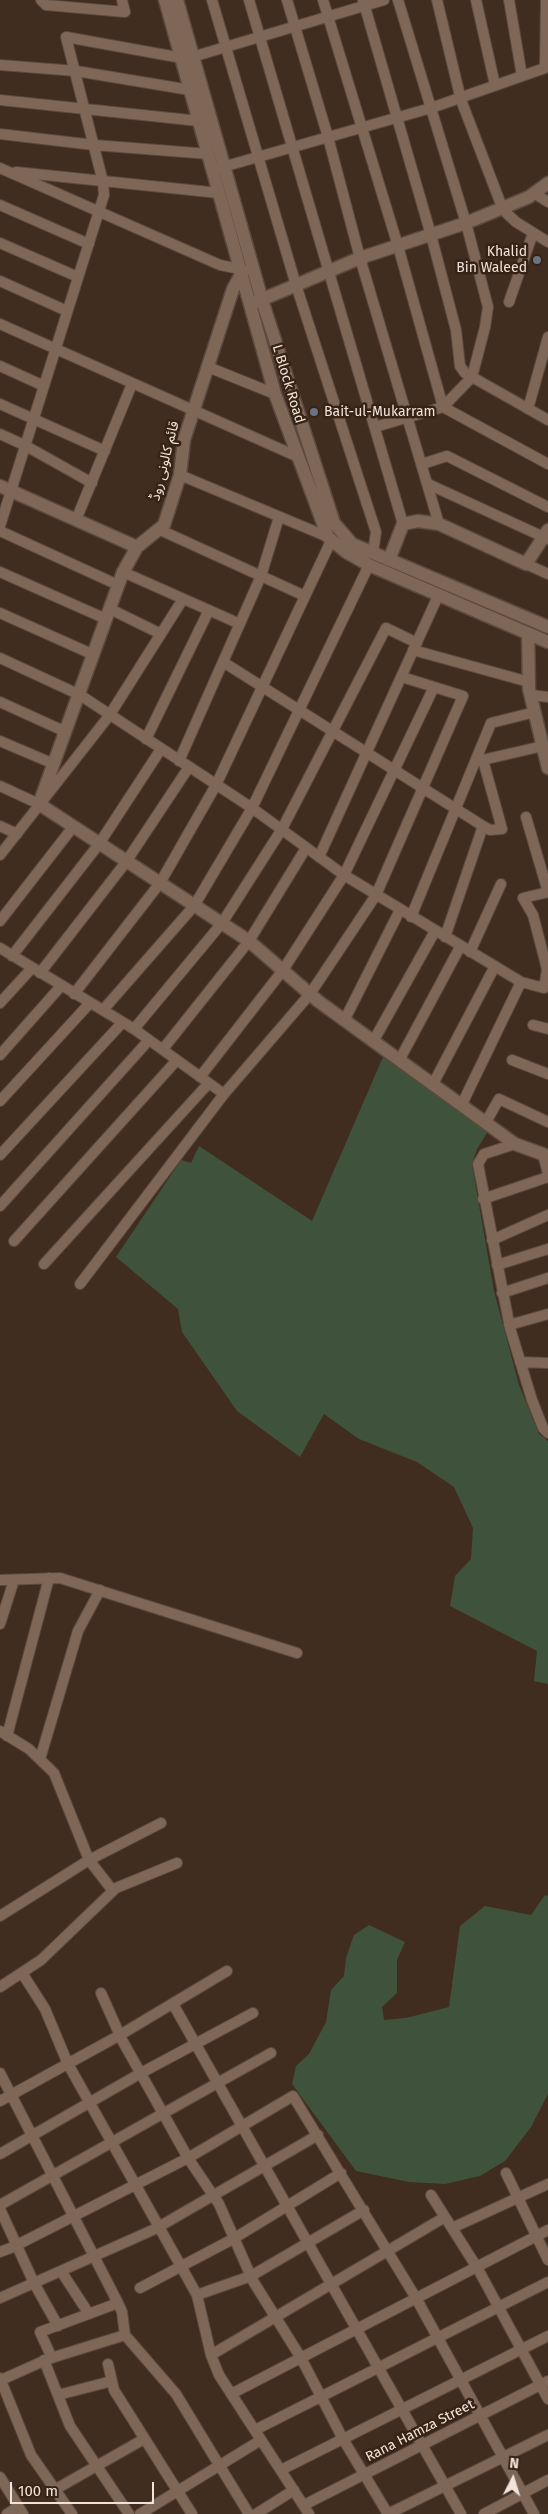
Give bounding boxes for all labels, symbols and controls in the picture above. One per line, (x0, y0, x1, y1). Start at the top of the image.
place label: Khalid Bin Waleed (456, 244, 527, 276)
marker: Khalid Bin Waleed (531, 254, 543, 266)
street label: L Block Road (268, 343, 308, 425)
place label: Bait-ul-Mukarram (324, 404, 436, 420)
marker: Bait-ul-Mukarram (308, 406, 320, 418)
street label: قائم کالونی روڈ (147, 419, 183, 503)
street label: Rana Hamza Street (363, 2396, 477, 2466)
north arrow (488, 2454, 538, 2504)
text: N (509, 2455, 520, 2472)
scale bar (12, 2472, 156, 2504)
text: 100 m (18, 2482, 58, 2500)

